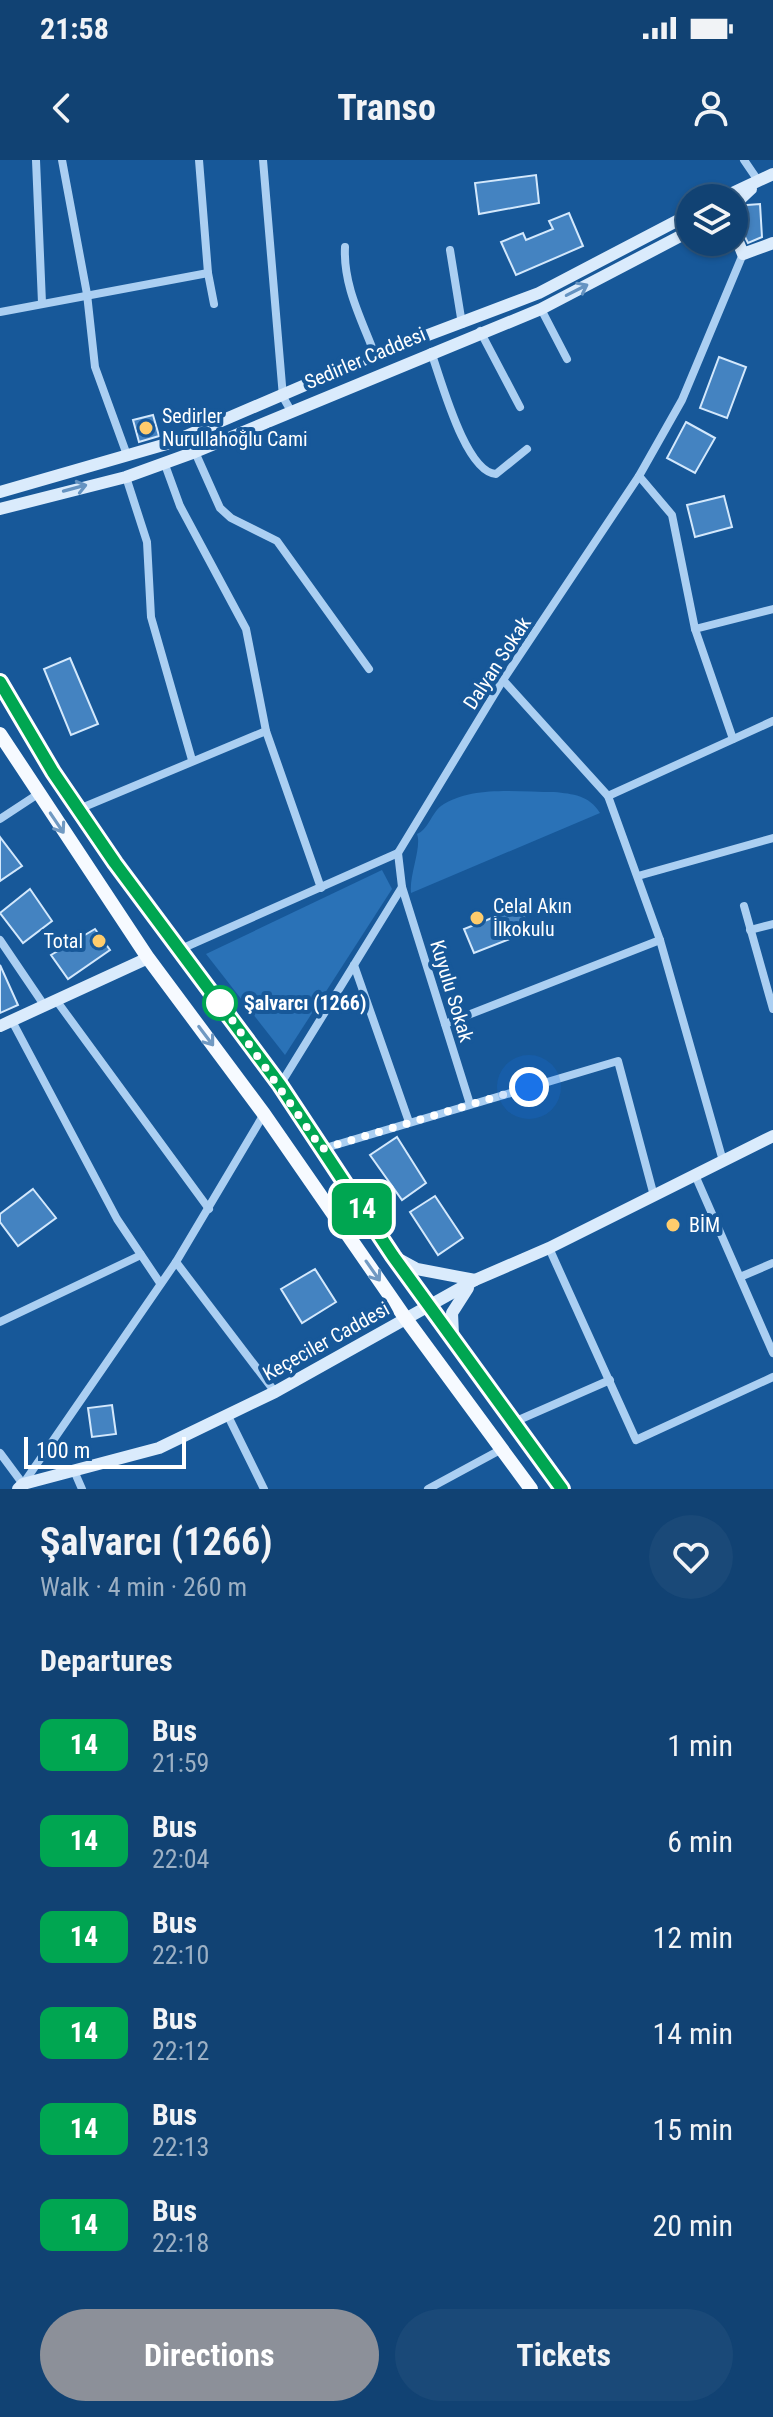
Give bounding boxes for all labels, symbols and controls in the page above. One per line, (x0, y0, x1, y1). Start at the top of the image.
text: 21:58 (40, 11, 109, 46)
icon: back (40, 86, 84, 130)
icon: person (689, 86, 733, 130)
text: Transo (337, 87, 436, 129)
map controls (676, 184, 748, 256)
button: layers (676, 184, 748, 256)
one-way arrow (564, 282, 588, 298)
street label: Sedirler Caddesi (301, 322, 429, 394)
place label: Sedirler Nurullahoğlu Cami (162, 404, 308, 451)
marker: Sedirler Nurullahoğlu Cami (137, 419, 155, 437)
one-way arrow (62, 480, 88, 495)
street label: Dalyan Sokak (458, 612, 536, 714)
one-way arrow (49, 811, 65, 833)
place label: Celal Akın İlkokulu (493, 894, 572, 941)
marker: Celal Akın İlkokulu (468, 909, 486, 927)
place label: Total (43, 929, 83, 953)
marker: Total (90, 932, 108, 950)
street label: Kuyulu Sokak (425, 937, 479, 1045)
marker: Şalvarcı (1266) (203, 986, 237, 1020)
place label: Şalvarcı (1266) (244, 991, 366, 1015)
one-way arrow (197, 1025, 214, 1046)
your location (509, 1067, 549, 1107)
line badge: 14 (326, 1183, 398, 1235)
text: 14 (348, 1192, 376, 1225)
place label: BİM (689, 1213, 720, 1237)
marker: BİM (664, 1216, 682, 1234)
one-way arrow (365, 1259, 381, 1281)
street label: Keçeciler Caddesi (259, 1296, 393, 1386)
scale bar (24, 1433, 186, 1469)
text: 100 m (36, 1438, 90, 1463)
button: heart (649, 1515, 733, 1599)
text: Şalvarcı (1266) (40, 1520, 272, 1564)
text: Walk · 4 min · 260 m (40, 1572, 247, 1602)
text: Departures (40, 1643, 173, 1678)
text: Bus (152, 1713, 197, 1748)
text: 14 (70, 1728, 98, 1761)
text: 1 min (667, 1728, 733, 1763)
text: 21:59 (152, 1748, 209, 1778)
text: Bus (152, 1809, 197, 1844)
text: 14 (70, 1824, 98, 1857)
text: 6 min (667, 1824, 733, 1859)
text: 22:04 (152, 1844, 209, 1874)
text: Bus (152, 1905, 197, 1940)
text: 14 (70, 1920, 98, 1953)
text: 12 min (652, 1920, 733, 1955)
text: 22:10 (152, 1940, 209, 1970)
text: Bus (152, 2001, 197, 2036)
text: 14 (70, 2016, 98, 2049)
text: 14 min (652, 2016, 733, 2051)
text: 22:12 (152, 2036, 209, 2066)
text: Bus (152, 2097, 197, 2132)
text: 14 (70, 2112, 98, 2145)
text: 15 min (652, 2112, 733, 2147)
text: 22:13 (152, 2132, 209, 2162)
text: Bus (152, 2193, 197, 2228)
text: 14 (70, 2208, 98, 2241)
text: 20 min (652, 2208, 733, 2243)
text: 22:18 (152, 2228, 209, 2258)
button: Directions (40, 2309, 379, 2401)
button: Tickets (395, 2309, 733, 2401)

